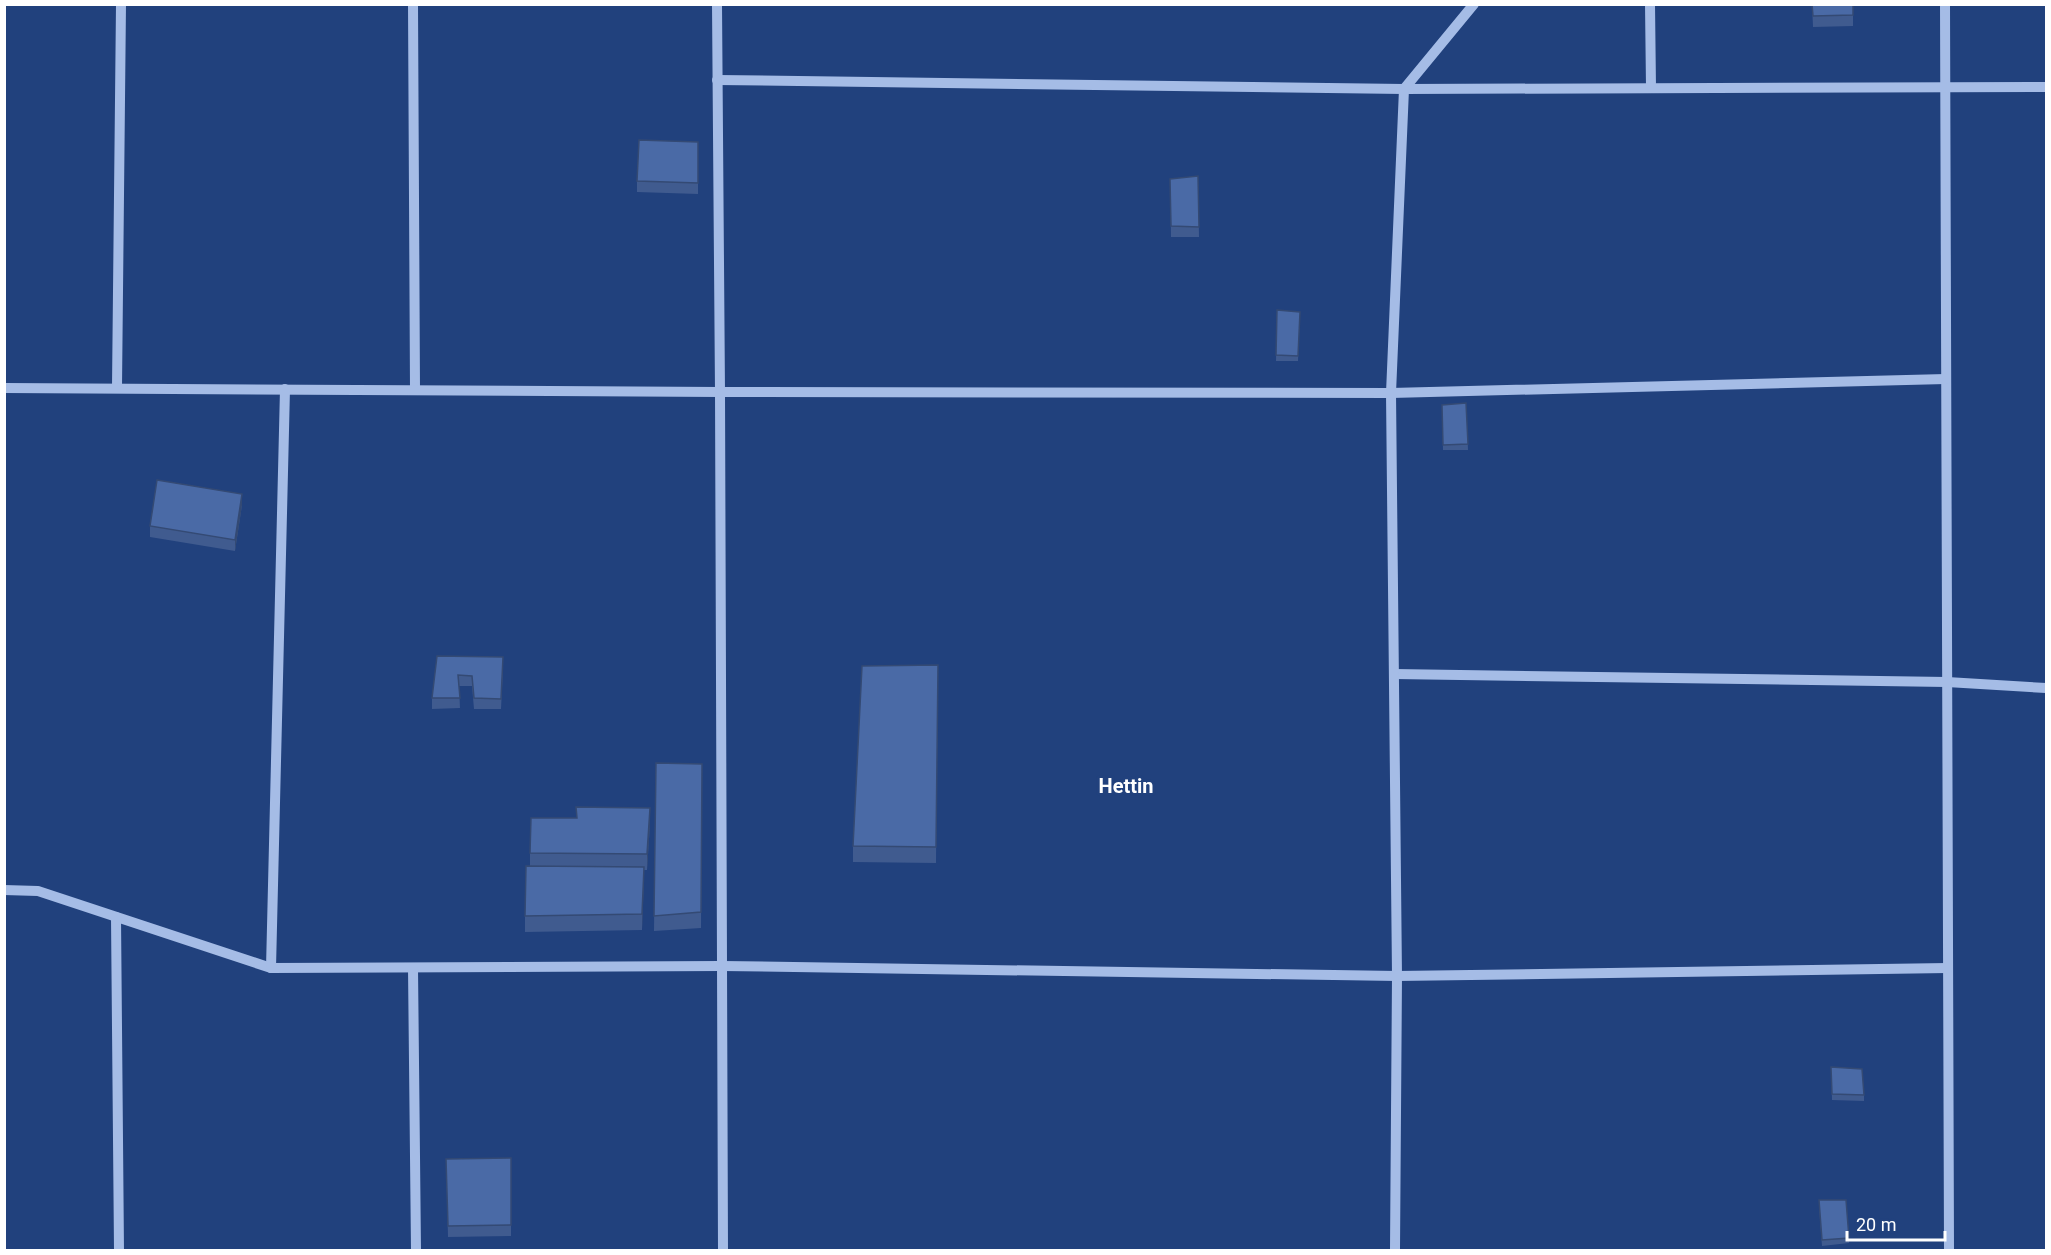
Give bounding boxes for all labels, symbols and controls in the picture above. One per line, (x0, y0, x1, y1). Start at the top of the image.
district label: Hettin (1099, 774, 1153, 798)
scale bar (1847, 1204, 1944, 1242)
text: 20 m (1856, 1214, 1896, 1235)

